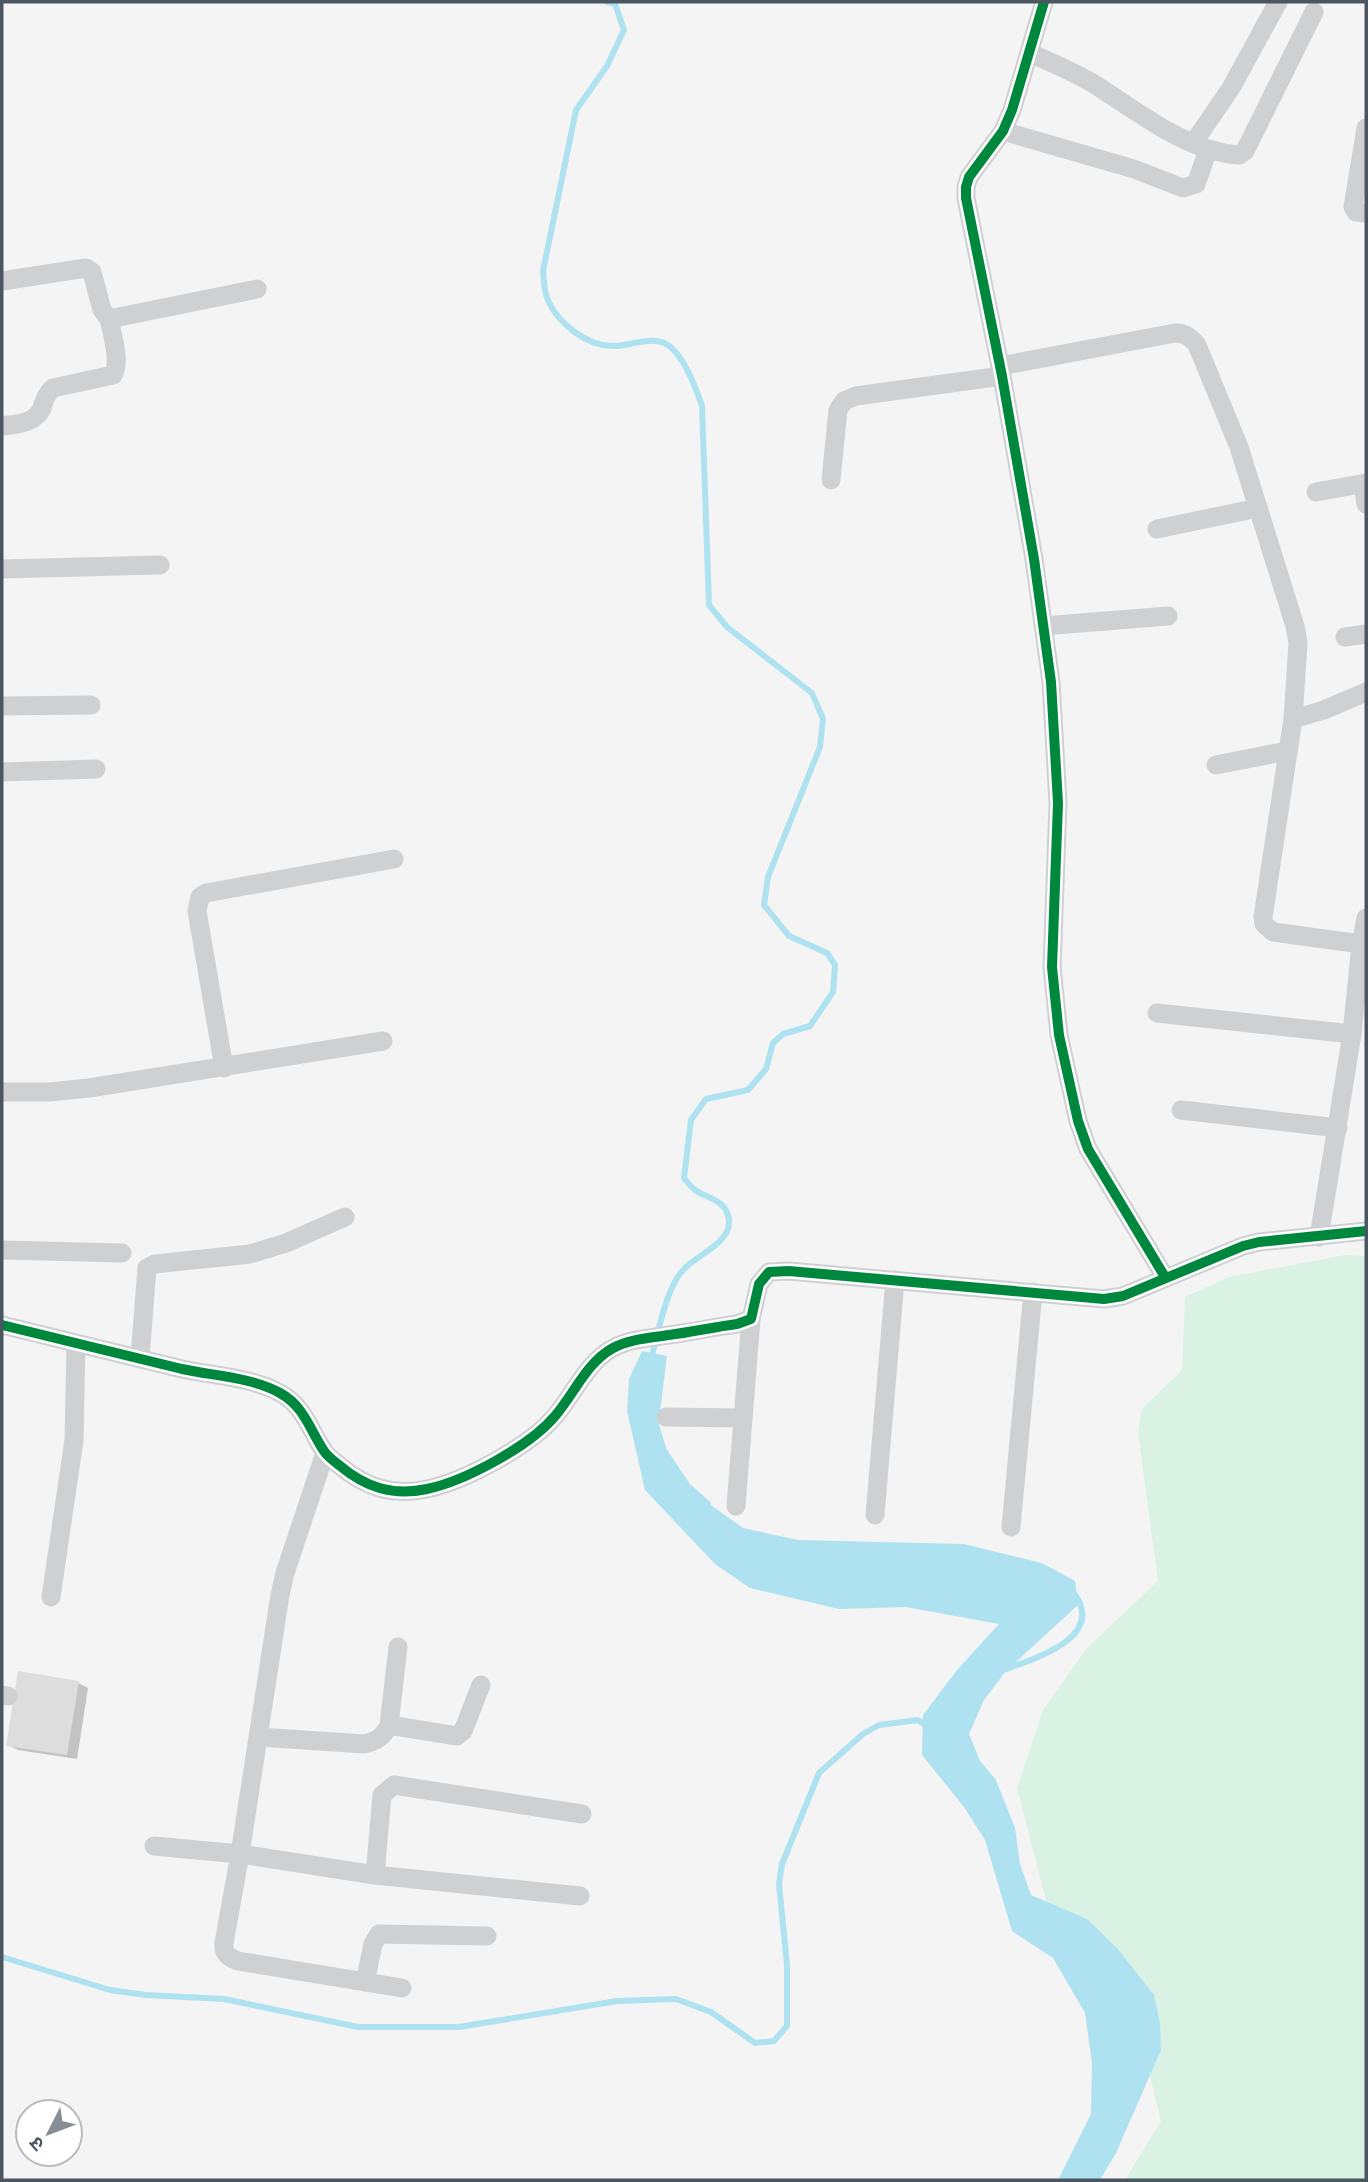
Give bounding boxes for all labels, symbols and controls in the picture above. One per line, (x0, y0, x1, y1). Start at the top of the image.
north arrow (14, 2098, 84, 2168)
text: उ (23, 2132, 48, 2157)

